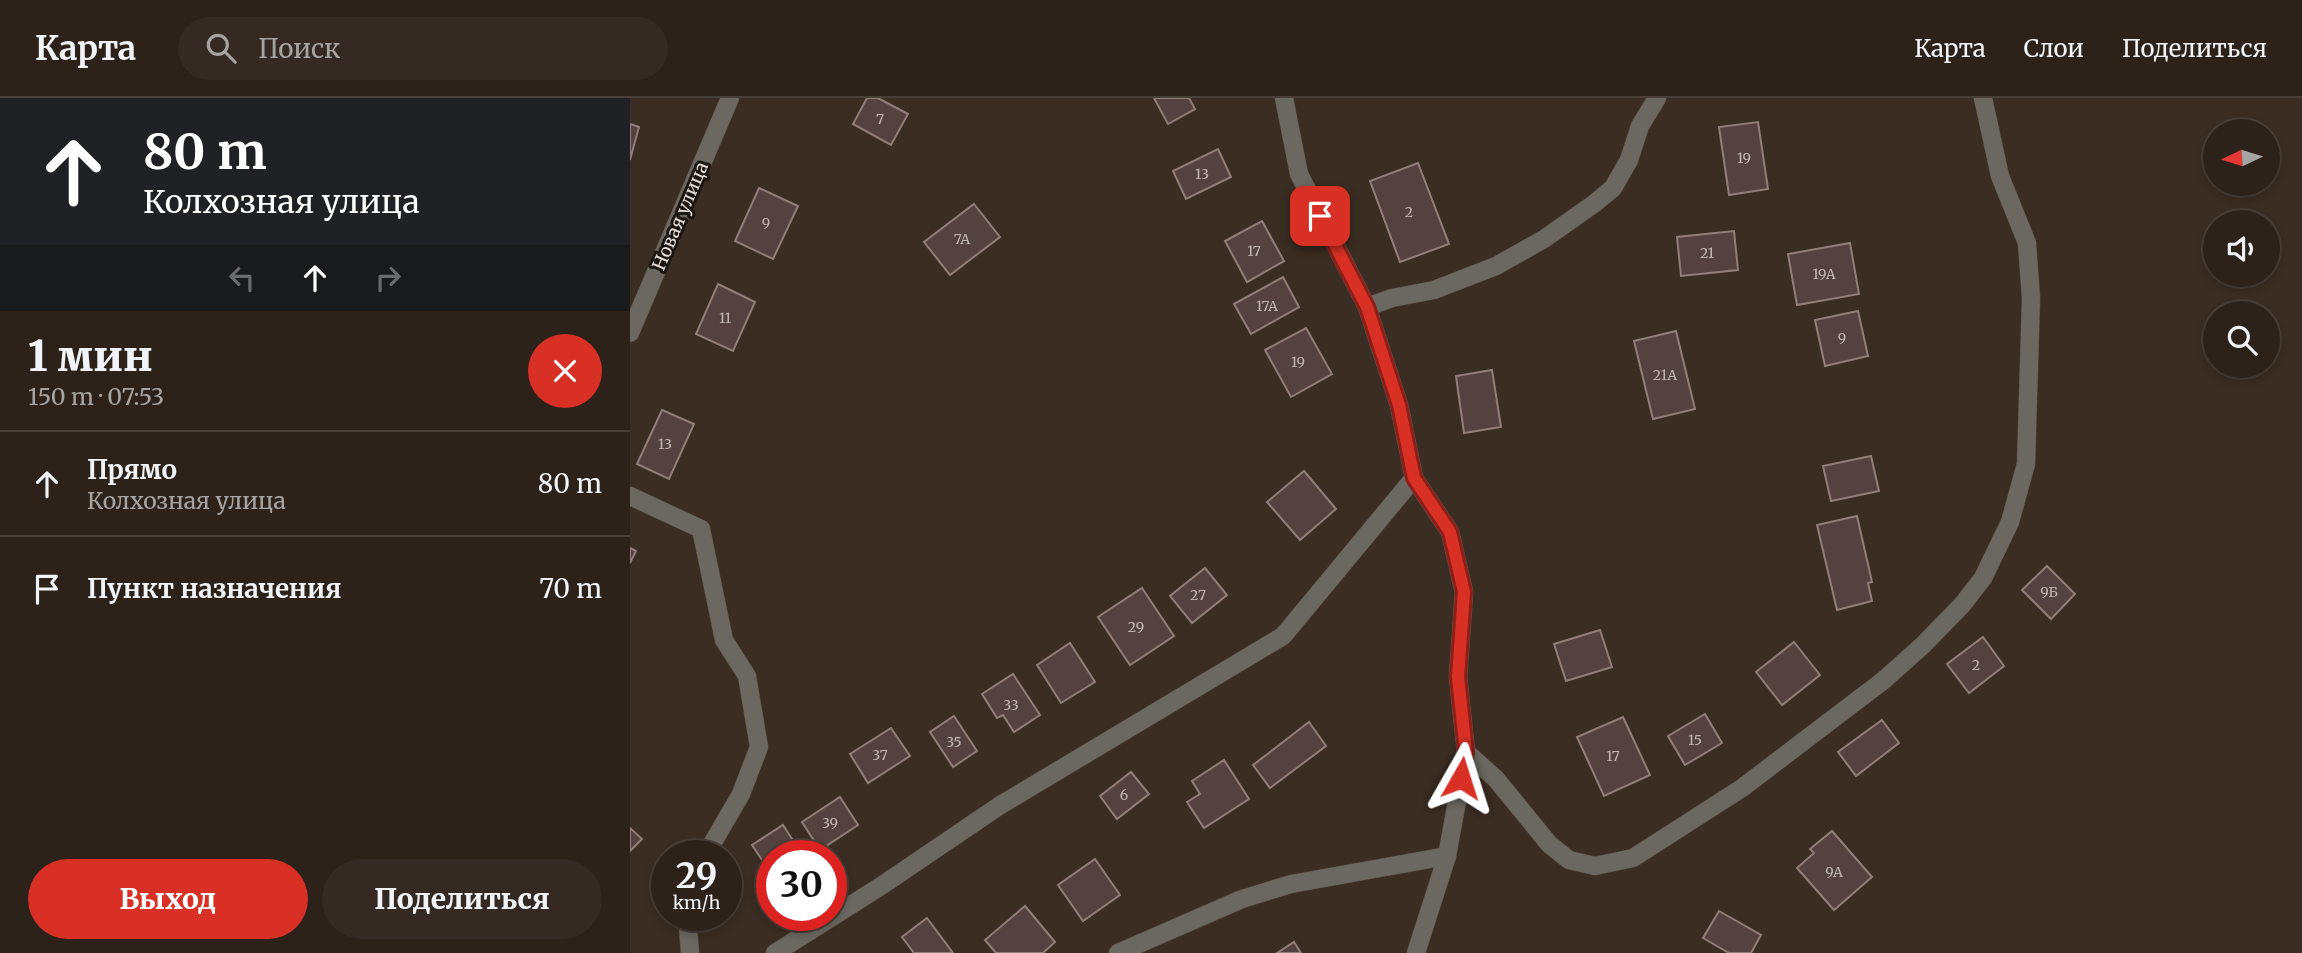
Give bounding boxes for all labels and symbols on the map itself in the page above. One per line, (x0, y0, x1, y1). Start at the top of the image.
house number: 7 (876, 110, 884, 128)
north arrow (2203, 119, 2280, 196)
house number: 19 (1737, 149, 1751, 167)
street label: Новая улица (647, 158, 713, 274)
house number: 13 (1195, 165, 1209, 183)
pin (1290, 186, 1350, 246)
house number: 2 (1405, 203, 1413, 221)
house number: 9 (762, 214, 770, 232)
house number: 7А (954, 230, 970, 248)
house number: 17 (1247, 242, 1261, 260)
house number: 21 (1700, 244, 1714, 262)
house number: 19А (1812, 265, 1836, 283)
house number: 17А (1256, 297, 1278, 315)
house number: 11 (719, 309, 731, 327)
house number: 9 (1838, 329, 1846, 347)
house number: 19 (1291, 353, 1305, 371)
house number: 21А (1653, 366, 1677, 384)
house number: 13 (658, 435, 672, 453)
house number: 9Б (2040, 583, 2058, 601)
house number: 27 (1190, 586, 1206, 604)
house number: 29 (1128, 618, 1144, 636)
house number: 2 (1972, 656, 1980, 674)
house number: 33 (1003, 696, 1019, 714)
house number: 15 (1688, 731, 1702, 749)
house number: 35 (946, 733, 962, 751)
position arrow (1424, 741, 1498, 815)
house number: 37 (872, 746, 888, 764)
house number: 17 (1606, 747, 1620, 765)
house number: 6 (1120, 786, 1128, 804)
house number: 39 (822, 814, 838, 832)
speed limit sign: 30 (756, 840, 847, 931)
house number: 9А (1825, 863, 1843, 881)

